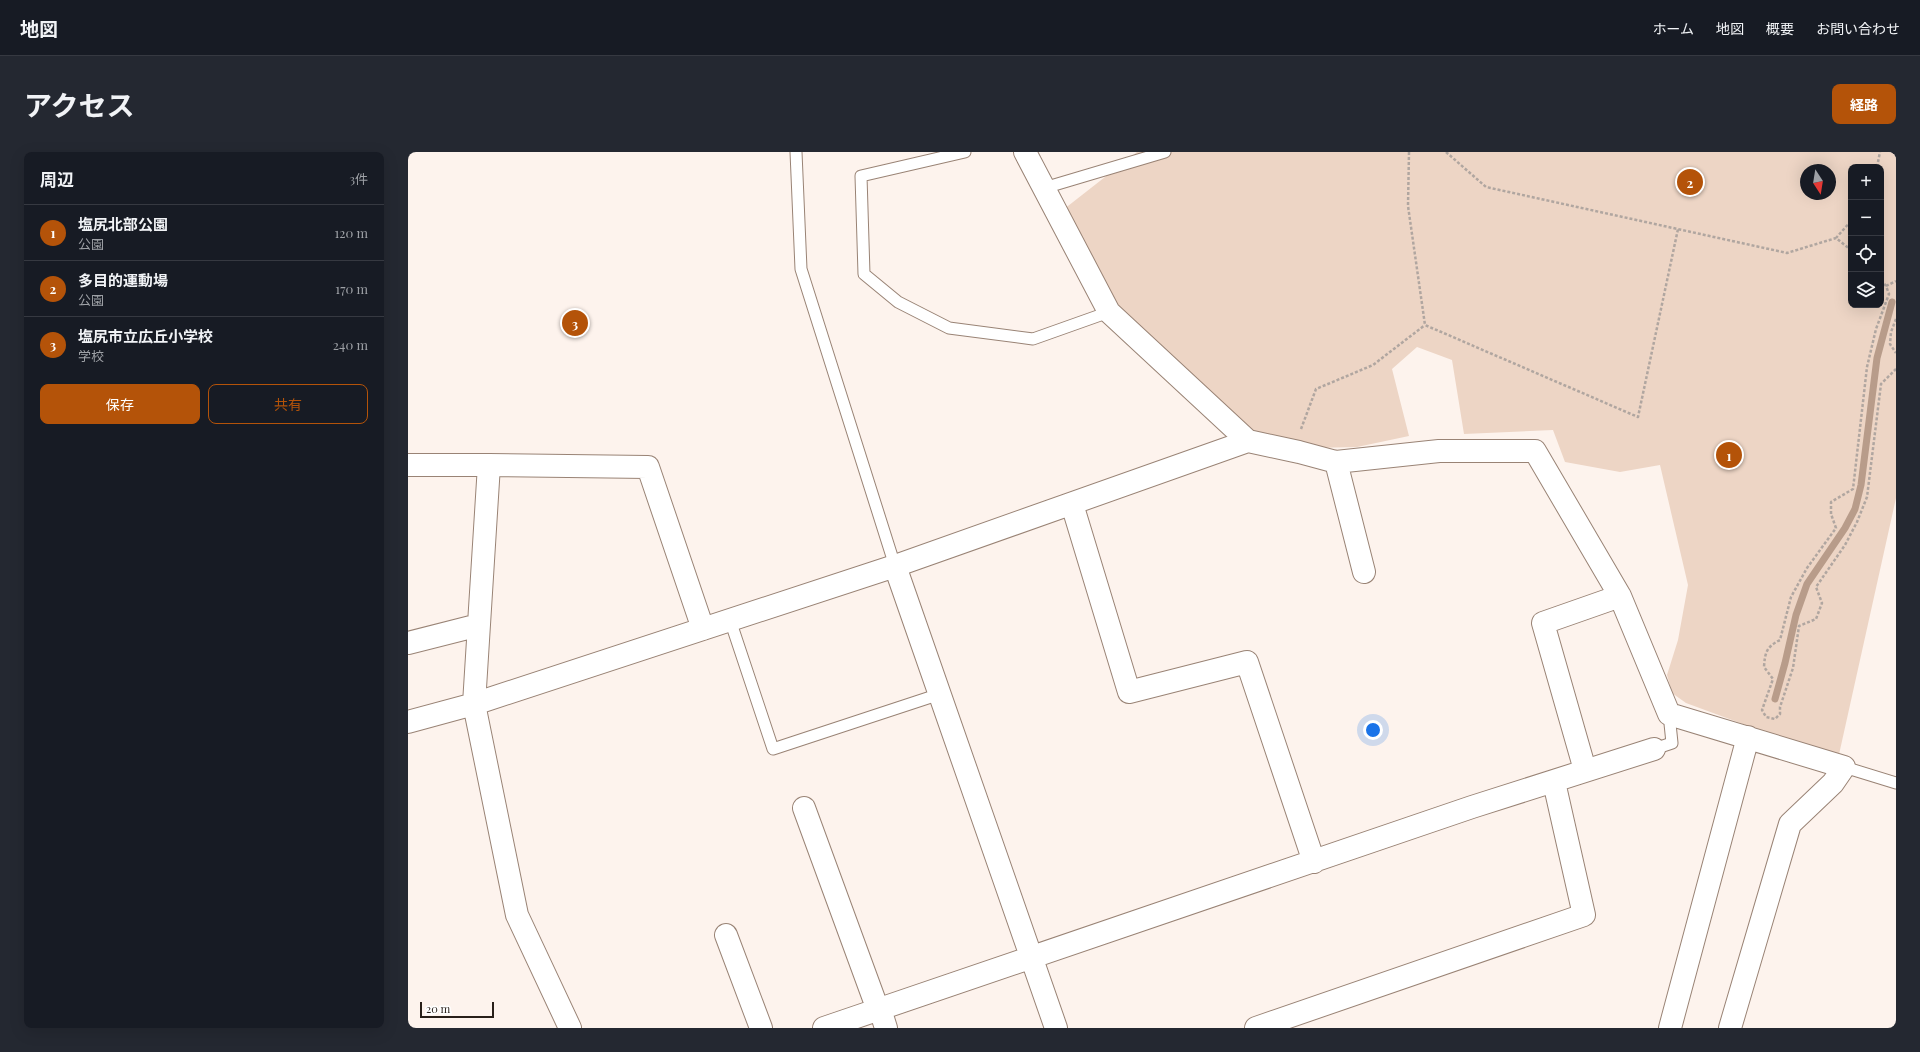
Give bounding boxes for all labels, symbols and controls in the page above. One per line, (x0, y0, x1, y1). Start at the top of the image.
text: 地図 (20, 15, 58, 41)
text: ホーム (1652, 19, 1694, 38)
text: 地図 (1716, 19, 1744, 38)
text: 概要 (1766, 19, 1794, 38)
text: お問い合わせ (1816, 19, 1900, 38)
button: 経路 (1832, 84, 1896, 124)
text: アクセス (24, 86, 135, 123)
north arrow (1800, 164, 1836, 200)
map controls (1848, 164, 1884, 308)
button: + (1848, 164, 1884, 200)
pin: 2 (1677, 167, 1703, 197)
text: 周辺 (40, 168, 74, 190)
text: 3件 (349, 170, 368, 187)
button: − (1848, 200, 1884, 236)
text: 塩尻北部公園 (78, 214, 168, 234)
text: 1 (51, 224, 55, 241)
text: 120 m (334, 224, 368, 241)
text: 公園 (78, 235, 104, 252)
button: locate (1848, 236, 1884, 272)
text: 多目的運動場 (78, 270, 168, 290)
button: layers (1848, 272, 1884, 308)
text: 2 (50, 280, 56, 297)
text: 170 m (335, 280, 368, 297)
text: 公園 (78, 291, 104, 308)
pin: 3 (562, 308, 588, 338)
text: 塩尻市立広丘小学校 (78, 326, 213, 346)
text: 3 (50, 336, 56, 353)
text: 240 m (333, 336, 368, 353)
text: 学校 (78, 347, 104, 364)
button: 保存 (40, 384, 200, 424)
button: 共有 (208, 384, 368, 424)
pin: 1 (1716, 440, 1742, 470)
your location (1363, 720, 1383, 740)
scale bar (420, 1000, 494, 1019)
text: 20 m (426, 1001, 450, 1016)

